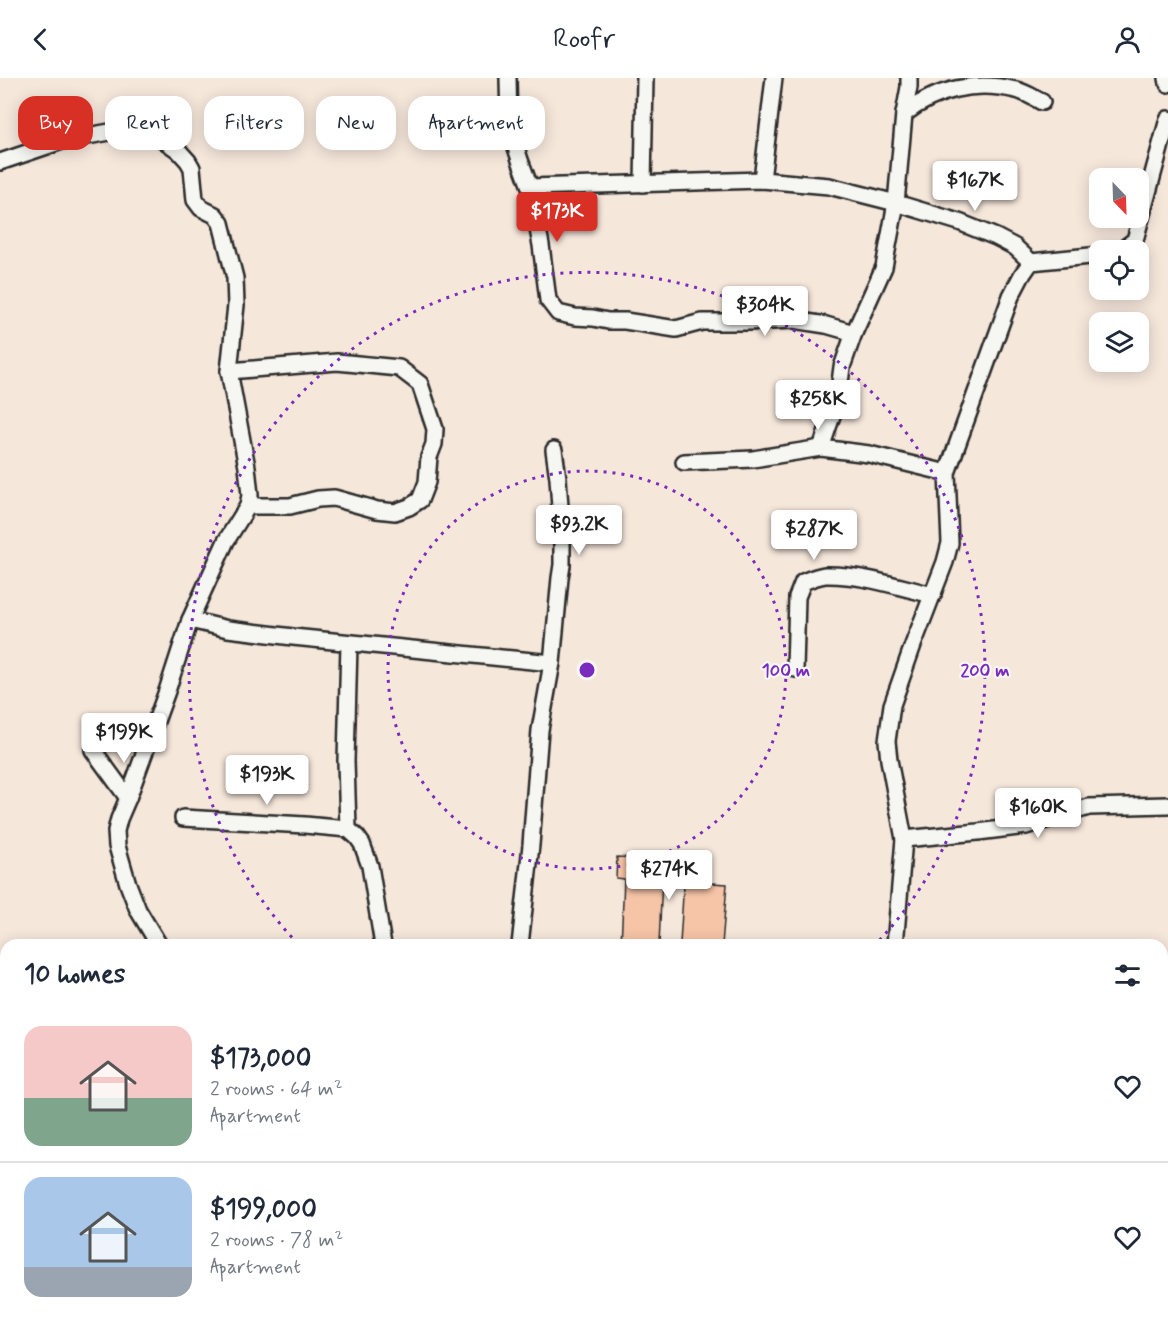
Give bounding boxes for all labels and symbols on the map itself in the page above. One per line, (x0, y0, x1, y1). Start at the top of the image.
pin: $167K (933, 161, 1017, 212)
north arrow (1089, 168, 1149, 228)
pin: $173K (515, 192, 599, 243)
pin: $304K (723, 286, 807, 337)
pin: $258K (776, 380, 860, 431)
pin: $93.2K (530, 505, 628, 556)
pin: $287K (772, 510, 856, 561)
text: 100 m (762, 659, 810, 683)
text: 200 m (960, 659, 1010, 683)
centre of rings (577, 660, 597, 680)
pin: $199K (82, 713, 166, 764)
pin: $193K (225, 755, 309, 806)
pin: $160K (996, 788, 1080, 839)
pin: $274K (627, 850, 711, 901)

